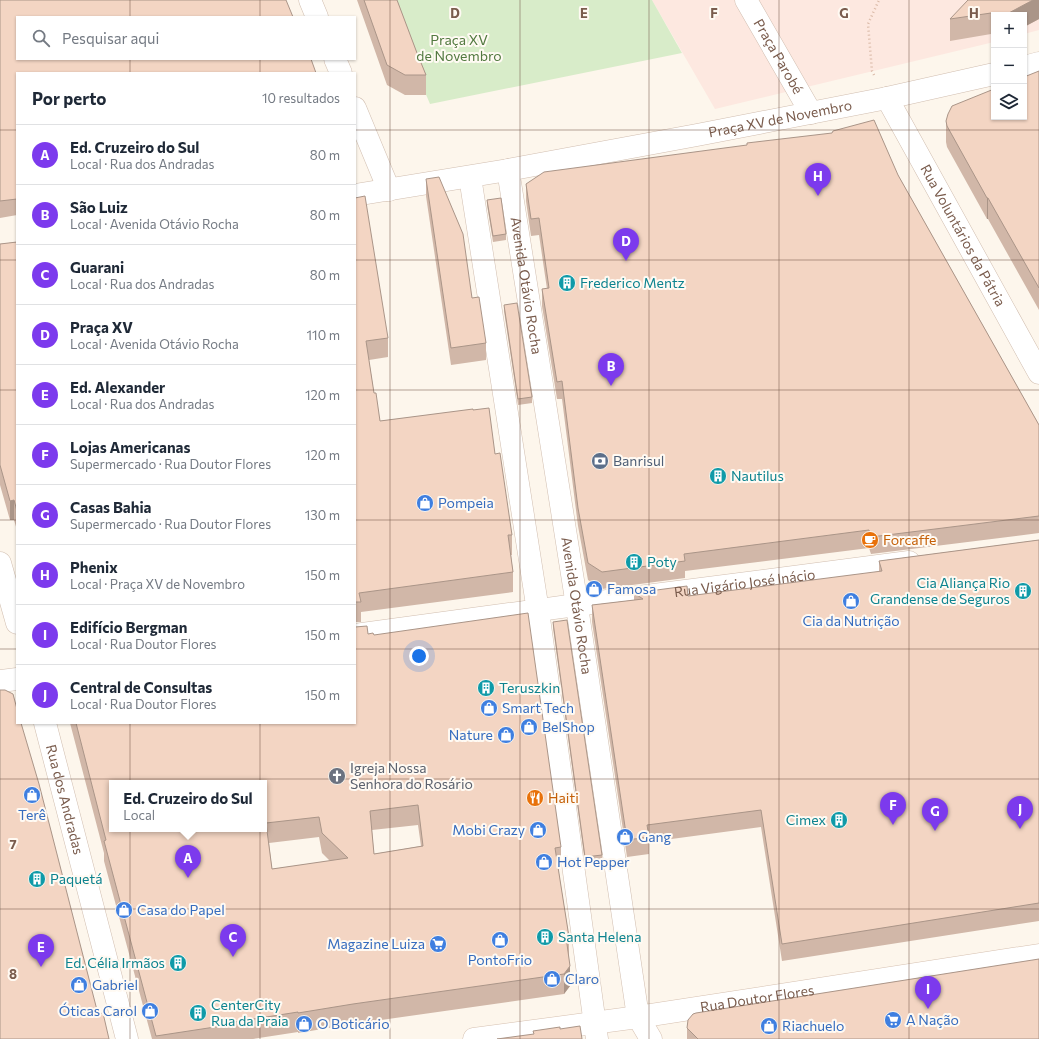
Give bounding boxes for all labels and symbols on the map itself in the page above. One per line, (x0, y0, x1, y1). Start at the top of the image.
text: D (450, 5, 460, 21)
text: E (580, 5, 588, 21)
text: F (710, 5, 718, 21)
text: G (839, 5, 849, 21)
text: H (969, 5, 979, 21)
street label: Praça Parobé (751, 15, 807, 97)
park label: Praça XV de Novembro (416, 31, 502, 64)
street label: Praça XV de Novembro (707, 96, 853, 141)
street label: Rua Voluntários da Pátria (917, 161, 1009, 309)
pin: H (805, 163, 831, 196)
street label: Avenida Otávio Rocha (508, 216, 546, 355)
pin: D (613, 228, 639, 261)
building icon: Frederico Mentz (557, 273, 577, 293)
place label: Frederico Mentz (580, 274, 685, 291)
pin: B (598, 353, 624, 386)
bank icon: Banrisul (590, 451, 610, 471)
place label: Banrisul (613, 452, 664, 469)
building icon: Nautilus (708, 466, 728, 486)
place label: Nautilus (731, 467, 784, 484)
shop icon: Pompeia (415, 493, 435, 513)
place label: Pompeia (438, 494, 494, 511)
cafe icon: Forcaffe (860, 530, 880, 550)
place label: Forcaffe (883, 531, 936, 548)
street label: Avenida Otávio Rocha (558, 536, 596, 676)
building icon: Poty (624, 552, 644, 572)
place label: Poty (647, 553, 677, 570)
street label: Rua Vigário José Inácio (673, 565, 816, 600)
place label: Cia Aliança Rio Grandense de Seguros (870, 574, 1010, 607)
shop icon: Famosa (584, 579, 604, 599)
place label: Famosa (607, 580, 656, 597)
building icon: Cia Aliança Rio Grandense de Seguros (1013, 581, 1033, 601)
shop icon: Cia da Nutrição (841, 591, 861, 611)
place label: Cia da Nutrição (802, 612, 900, 629)
your location (409, 646, 429, 666)
building icon: Teruszkin (476, 678, 496, 698)
place label: Teruszkin (499, 679, 560, 696)
shop icon: Smart Tech (479, 698, 499, 718)
place label: Smart Tech (502, 699, 574, 716)
shop icon: BelShop (519, 717, 539, 737)
place label: BelShop (542, 718, 595, 735)
shop icon: Nature (496, 725, 516, 745)
place label: Nature (449, 726, 493, 743)
street label: Rua dos Andradas (43, 743, 88, 856)
place label: Igreja Nossa Senhora do Rosário (350, 759, 473, 792)
church icon: Igreja Nossa Senhora do Rosário (327, 766, 347, 786)
shop icon: Terê (22, 785, 42, 805)
restaurant icon: Haiti (525, 788, 545, 808)
place label: Haiti (548, 789, 579, 806)
pin: F (880, 792, 906, 825)
pin: J (1007, 796, 1033, 829)
pin: G (922, 798, 948, 831)
place label: Terê (18, 806, 46, 823)
building icon: Cimex (829, 810, 849, 830)
place label: Cimex (786, 811, 827, 828)
shop icon: Mobi Crazy (528, 820, 548, 840)
place label: Mobi Crazy (452, 821, 525, 838)
shop icon: Gang (615, 827, 635, 847)
place label: Gang (638, 828, 672, 845)
text: 7 (9, 836, 17, 852)
pin: A (175, 845, 201, 878)
shop icon: Hot Pepper (534, 852, 554, 872)
place label: Hot Pepper (557, 853, 630, 870)
building icon: Paquetá (27, 869, 47, 889)
place label: Paquetá (50, 870, 102, 887)
shop icon: Casa do Papel (114, 900, 134, 920)
place label: Casa do Papel (137, 901, 225, 918)
pin: C (220, 924, 246, 957)
building icon: Santa Helena (535, 927, 555, 947)
place label: Santa Helena (558, 928, 641, 945)
shop icon: PontoFrio (490, 930, 510, 950)
pin: E (28, 934, 54, 967)
supermarket icon: Magazine Luiza (428, 934, 448, 954)
place label: Magazine Luiza (327, 935, 425, 952)
place label: PontoFrio (468, 951, 532, 968)
building icon: Ed. Célia Irmãos (168, 953, 188, 973)
place label: Ed. Célia Irmãos (65, 954, 165, 971)
text: 8 (9, 966, 17, 982)
shop icon: Claro (542, 969, 562, 989)
place label: Claro (565, 970, 599, 987)
shop icon: Gabriel (69, 975, 89, 995)
place label: Gabriel (92, 976, 138, 993)
pin: I (915, 976, 941, 1009)
street label: Rua Doutor Flores (699, 981, 815, 1015)
place label: CenterCity Rua da Praia (211, 996, 289, 1029)
shop icon: Óticas Carol (140, 1001, 160, 1021)
place label: Óticas Carol (59, 1002, 137, 1019)
building icon: CenterCity Rua da Praia (188, 1003, 208, 1023)
supermarket icon: A Nação (883, 1010, 903, 1030)
place label: A Nação (906, 1011, 959, 1028)
shop icon: O Boticário (294, 1014, 314, 1034)
place label: O Boticário (317, 1015, 390, 1032)
shop icon: Riachuelo (759, 1016, 779, 1036)
place label: Riachuelo (782, 1017, 844, 1034)

